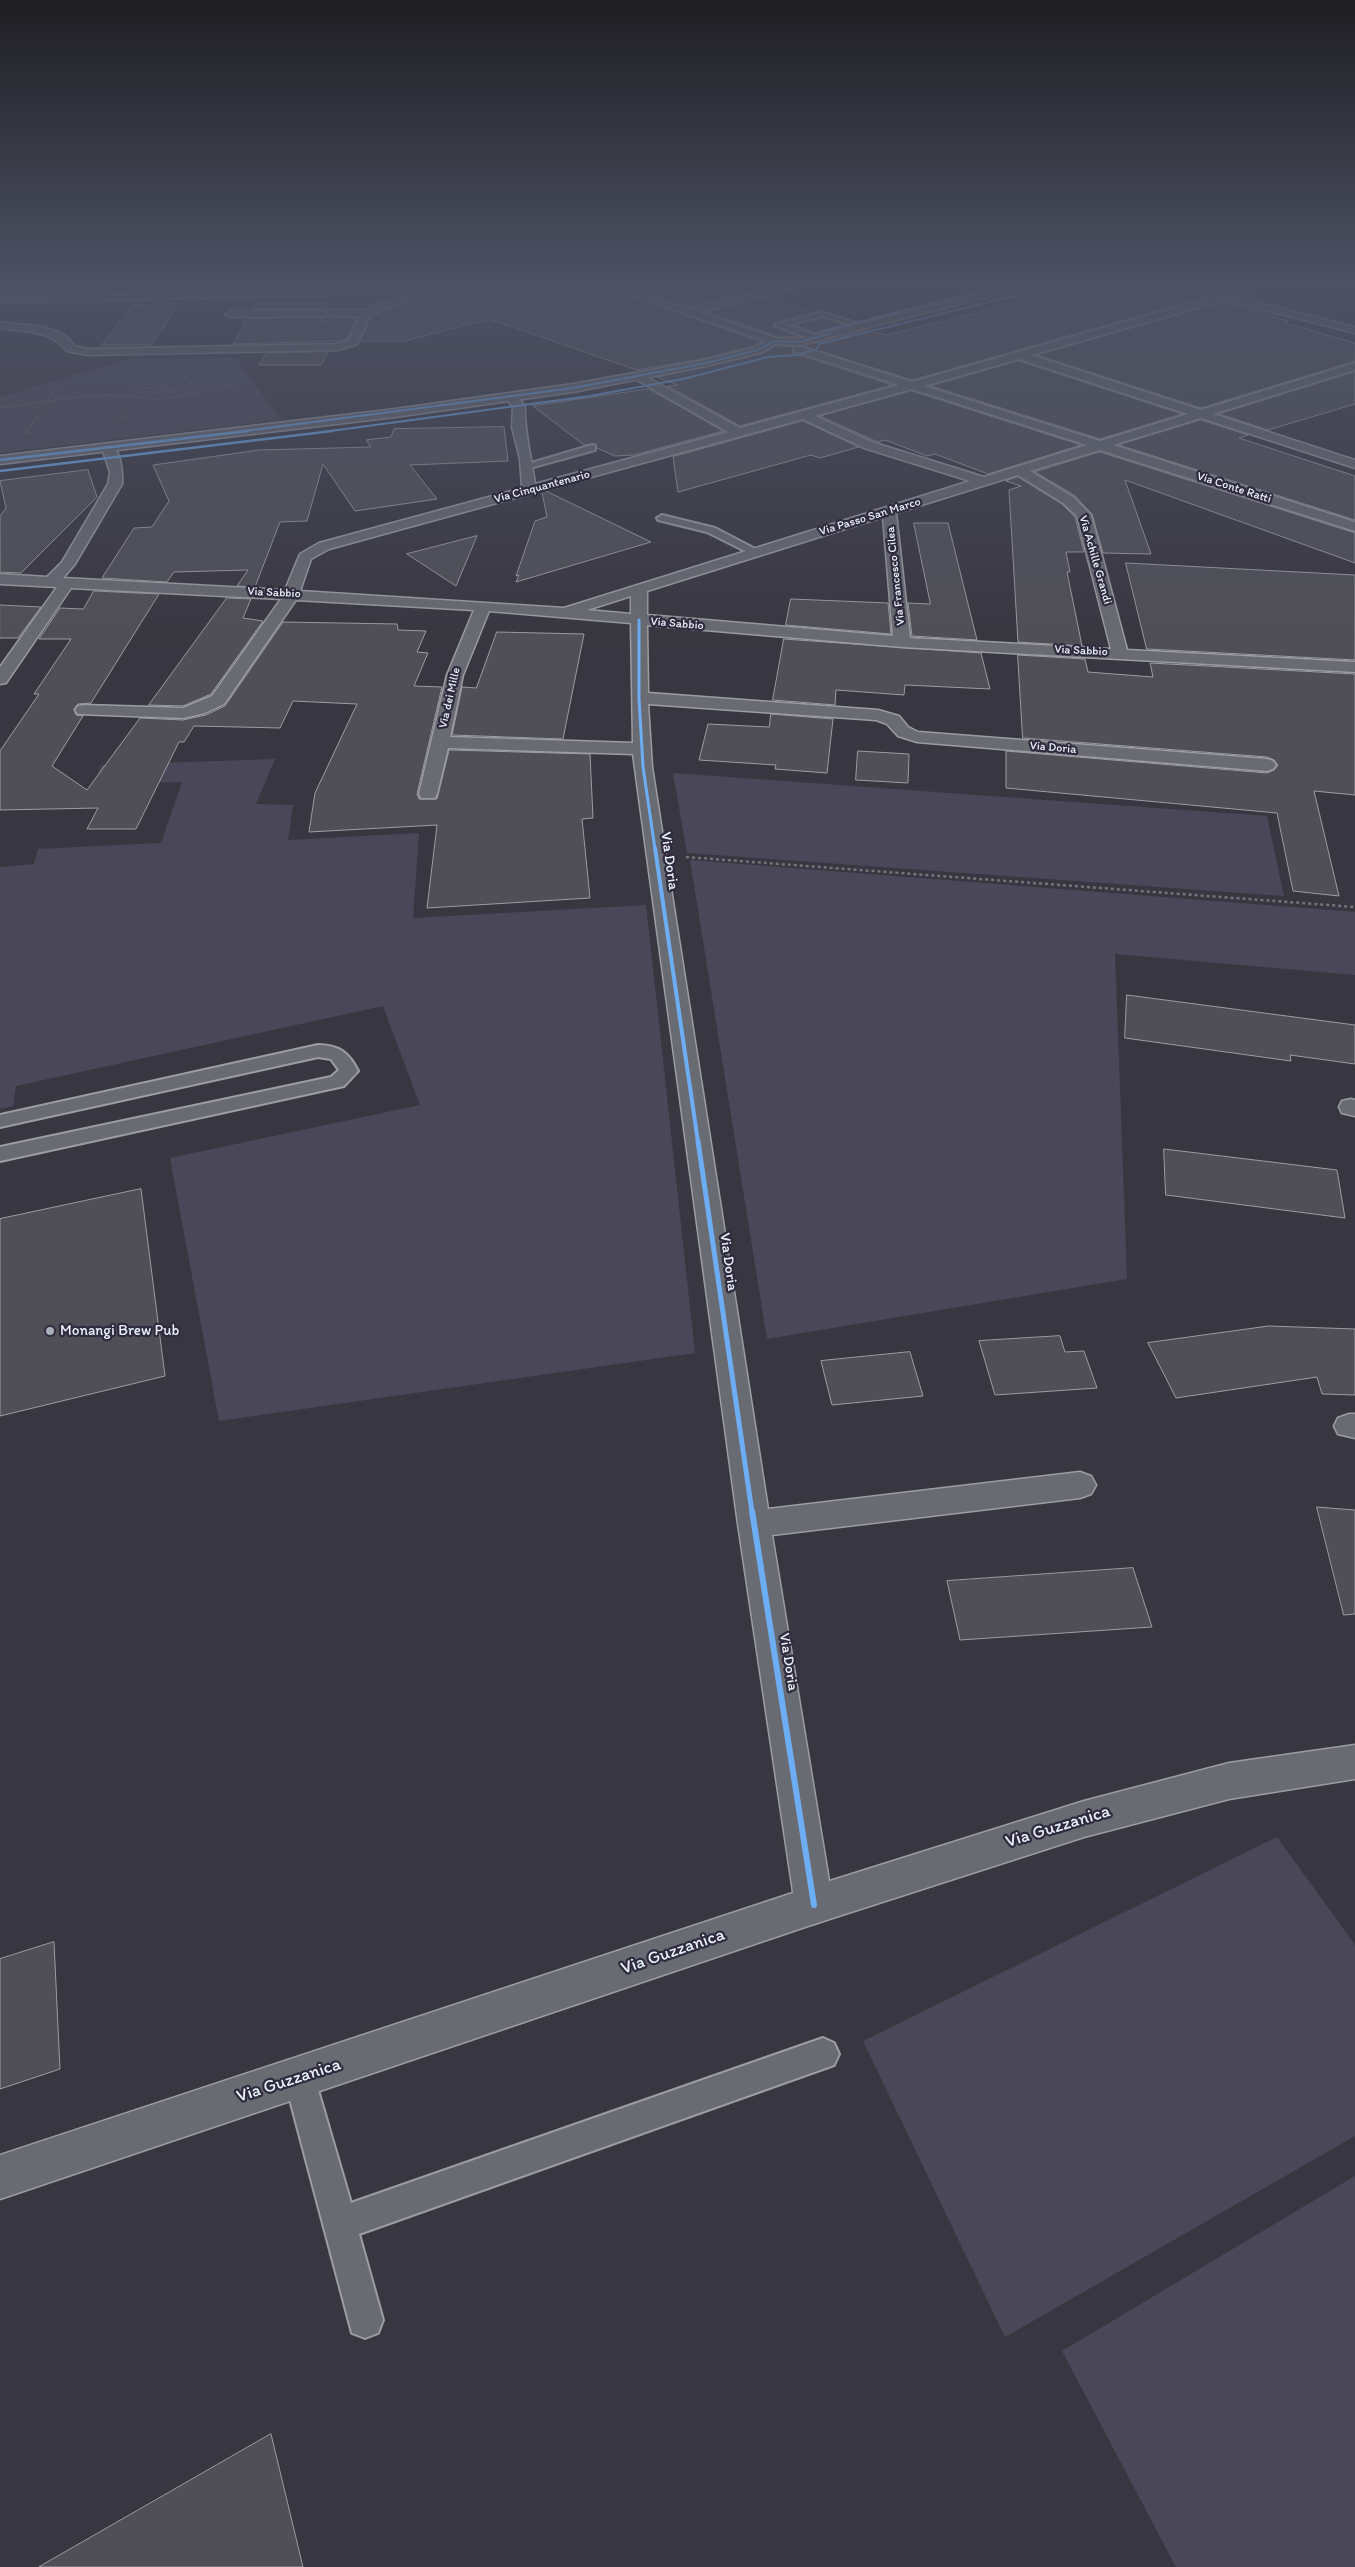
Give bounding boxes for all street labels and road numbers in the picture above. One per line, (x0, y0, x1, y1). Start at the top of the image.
street label: Via Cinquantenario (493, 467, 591, 507)
street label: Via Conte Ratti (1195, 469, 1273, 507)
street label: Via Passo San Marco (817, 495, 923, 539)
street label: Via Achille Grandi (1075, 514, 1115, 606)
street label: Via Francesco Cilea (884, 526, 908, 626)
street label: Via Sabbio (247, 584, 301, 602)
street label: Via Sabbio (650, 615, 704, 633)
street label: Via Sabbio (1054, 642, 1108, 660)
street label: Via dei Mille (436, 666, 464, 730)
street label: Via Doria (1029, 739, 1077, 757)
street label: Via Doria (656, 831, 682, 891)
street label: Via Doria (715, 1232, 741, 1292)
street label: Via Doria (775, 1632, 801, 1692)
street label: Via Guzzanica (1003, 1801, 1113, 1853)
street label: Via Guzzanica (618, 1924, 728, 1980)
street label: Via Guzzanica (234, 2054, 344, 2108)

